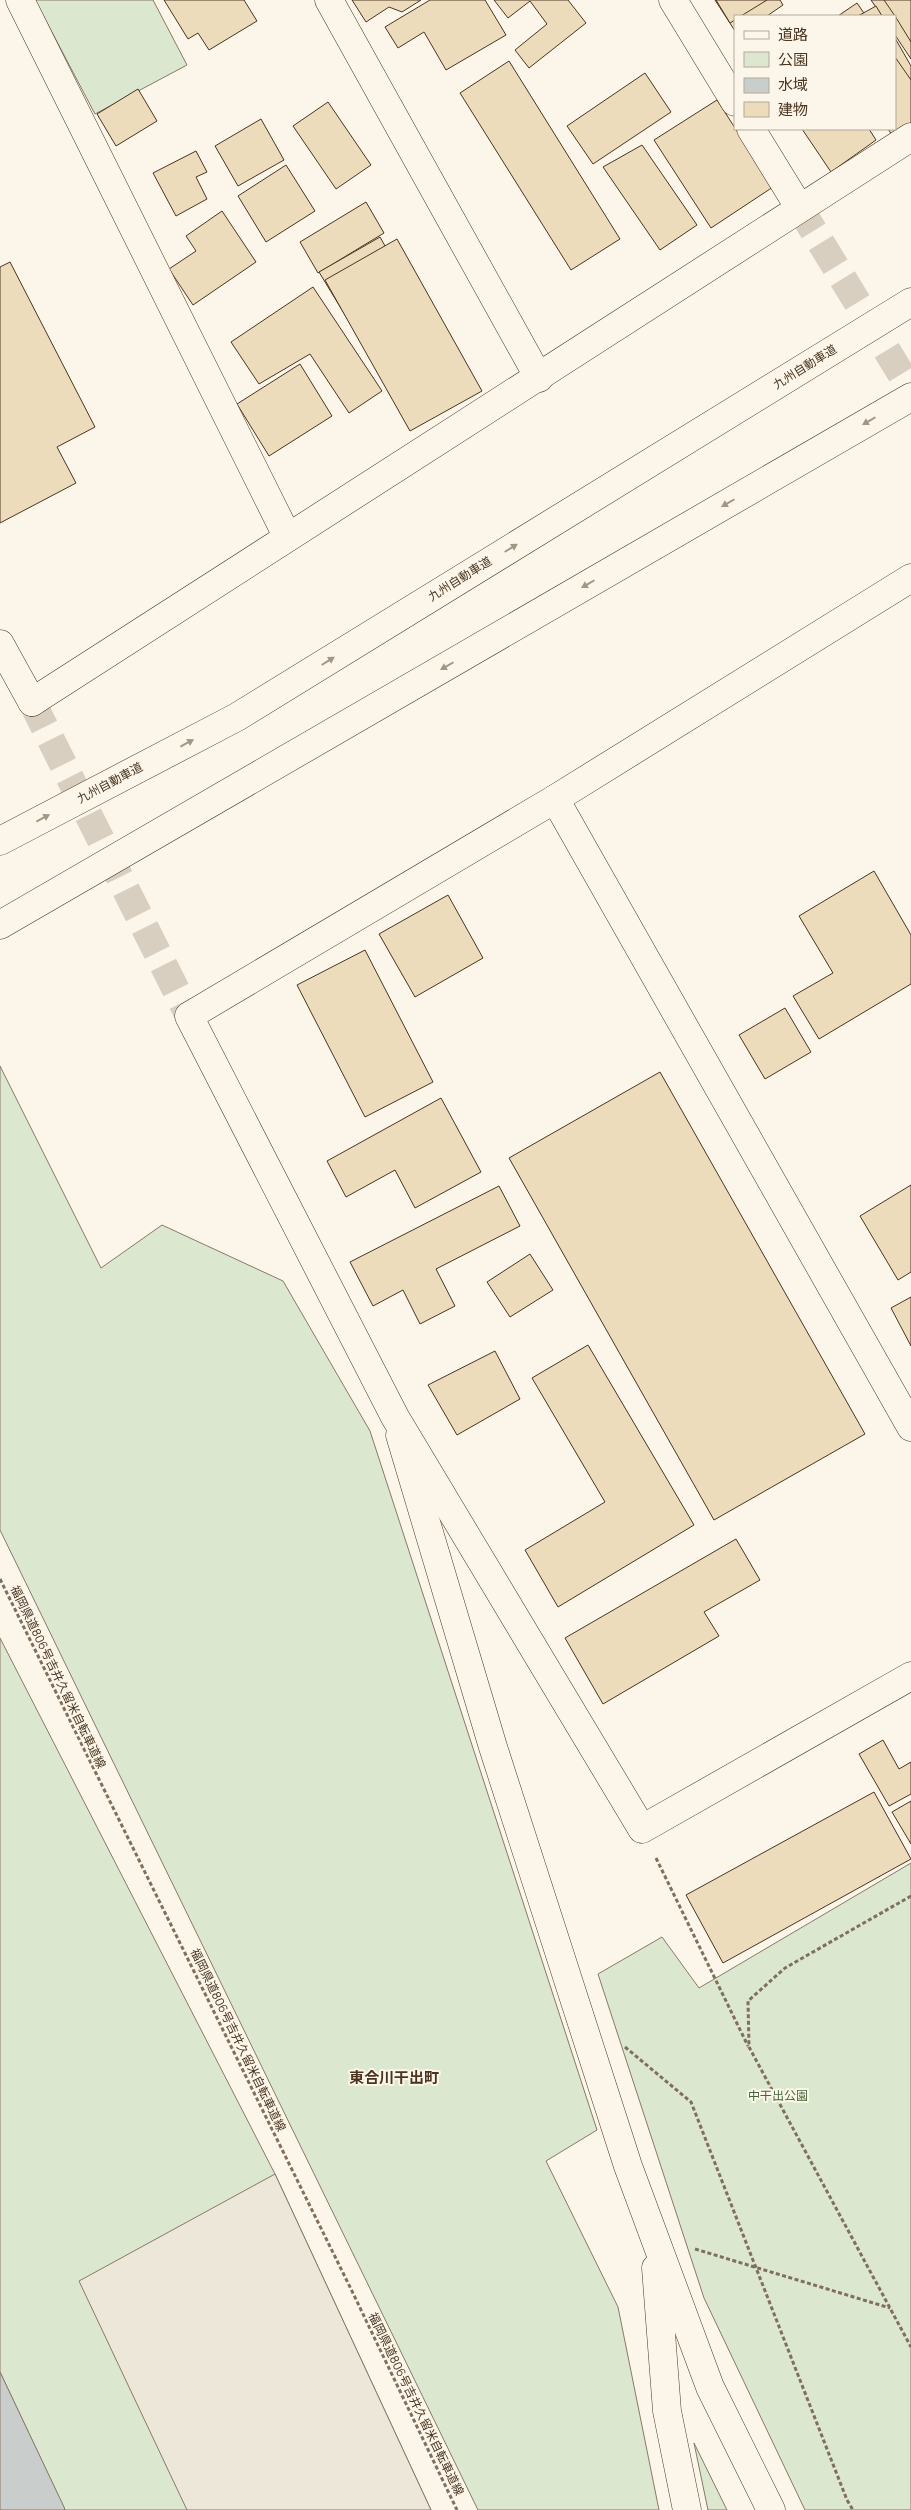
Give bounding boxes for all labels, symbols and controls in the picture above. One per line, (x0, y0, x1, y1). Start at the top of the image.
legend (734, 15, 896, 130)
text: 道路 (778, 24, 808, 45)
text: 公園 (778, 49, 808, 70)
text: 水域 (778, 74, 808, 95)
text: 建物 (778, 99, 808, 120)
street label: 九州自動車道 (770, 340, 840, 393)
one-way arrow (861, 417, 876, 425)
one-way arrow (722, 498, 735, 507)
one-way arrow (504, 544, 517, 553)
street label: 九州自動車道 (425, 552, 495, 605)
one-way arrow (581, 580, 594, 589)
one-way arrow (321, 656, 334, 666)
one-way arrow (441, 661, 454, 670)
one-way arrow (180, 739, 195, 747)
street label: 九州自動車道 (74, 758, 146, 807)
one-way arrow (36, 814, 50, 822)
street label: 福岡県道806号吉井久留米自転車道線 (7, 1582, 110, 1771)
street label: 福岡県道806号吉井久留米自転車道線 (187, 1945, 290, 2134)
district label: 東合川干出町 (349, 2067, 439, 2088)
park label: 中干出公園 (748, 2087, 808, 2104)
street label: 福岡県道806号吉井久留米自転車道線 (365, 2309, 468, 2498)

